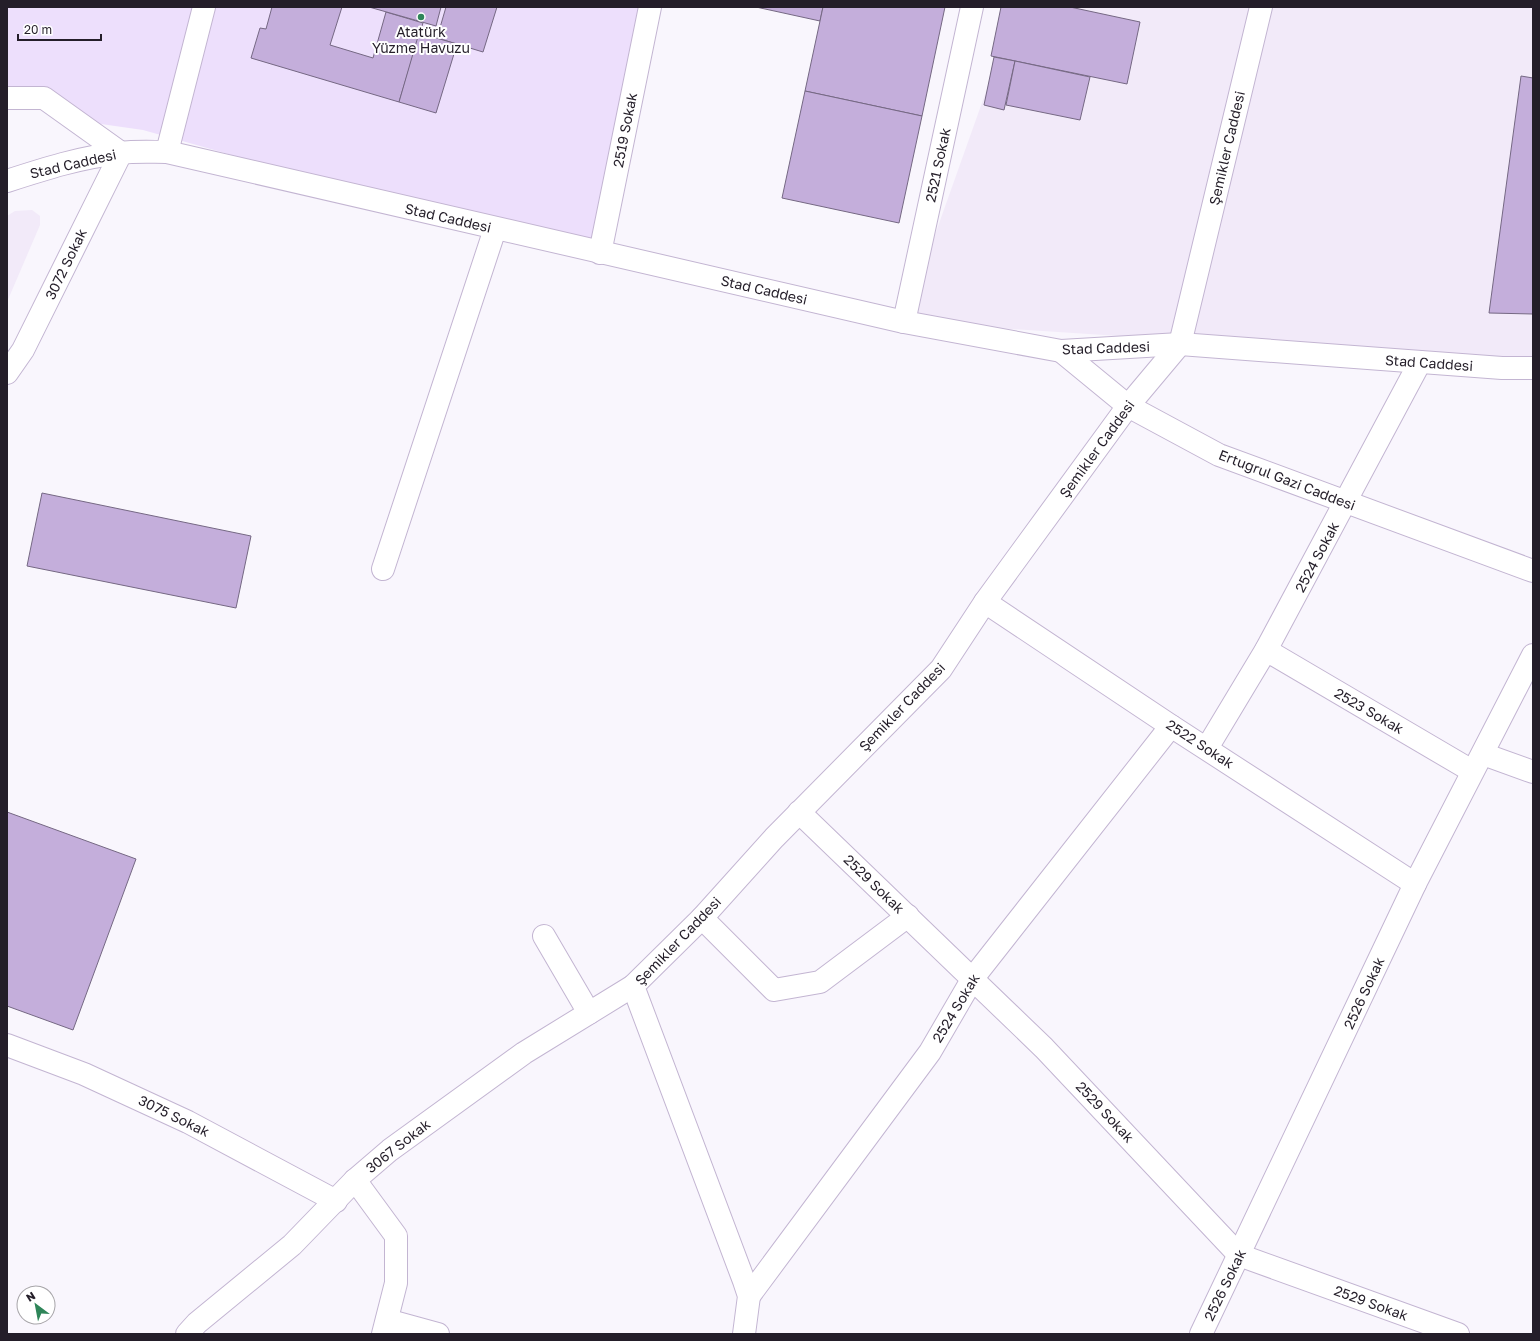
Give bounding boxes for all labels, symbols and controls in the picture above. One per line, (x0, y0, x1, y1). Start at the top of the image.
marker: Atatürk Yüzme Havuzu (416, 12, 426, 22)
scale bar (18, 16, 101, 42)
text: 20 m (24, 22, 52, 37)
place label: Atatürk Yüzme Havuzu (372, 23, 470, 56)
street label: Şemikler Caddesi (1205, 89, 1248, 207)
street label: 2519 Sokak (609, 91, 640, 169)
street label: 2521 Sokak (921, 126, 954, 204)
street label: Stad Caddesi (28, 145, 118, 182)
street label: Stad Caddesi (403, 199, 493, 236)
street label: 3072 Sokak (41, 225, 90, 302)
street label: Stad Caddesi (719, 271, 809, 308)
street label: Stad Caddesi (1062, 337, 1150, 358)
street label: Stad Caddesi (1384, 351, 1474, 374)
street label: Şemikler Caddesi (1055, 397, 1138, 501)
street label: Ertuğrul Gazi Caddesi (1216, 446, 1358, 513)
street label: 2524 Sokak (1291, 519, 1342, 595)
street label: Şemikler Caddesi (855, 659, 948, 754)
street label: 2523 Sokak (1332, 684, 1407, 737)
street label: 2522 Sokak (1163, 716, 1237, 772)
street label: 2529 Sokak (841, 851, 908, 917)
street label: Şemikler Caddesi (631, 893, 724, 988)
street label: 2526 Sokak (1340, 954, 1388, 1031)
street label: 2524 Sokak (928, 970, 983, 1045)
street label: 2529 Sokak (1073, 1078, 1138, 1146)
street label: 3075 Sokak (136, 1091, 213, 1140)
street label: 3067 Sokak (362, 1115, 433, 1176)
street label: 2526 Sokak (1200, 1246, 1249, 1323)
street label: 2529 Sokak (1332, 1281, 1410, 1324)
north arrow (16, 1285, 56, 1325)
text: N (23, 1288, 37, 1304)

